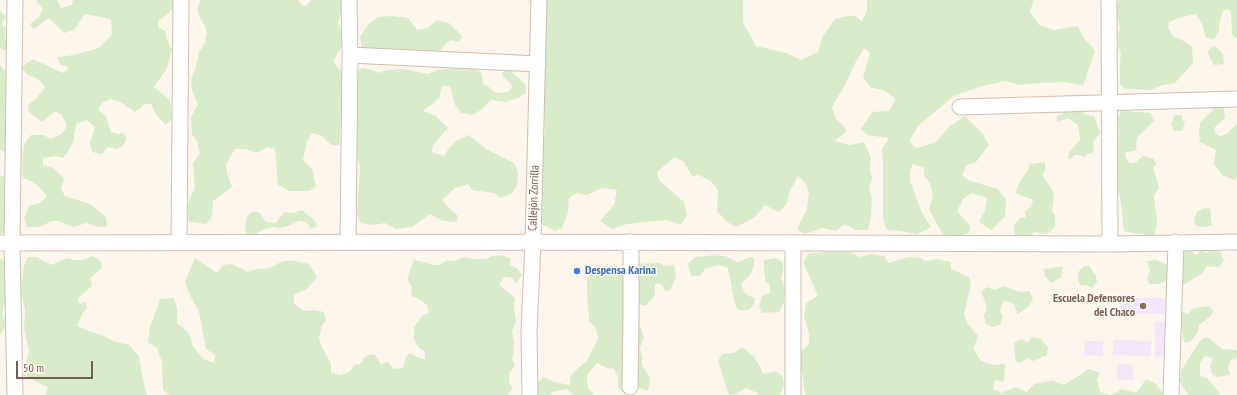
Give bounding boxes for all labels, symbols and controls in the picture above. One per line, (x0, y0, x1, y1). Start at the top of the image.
street label: Callejón Zorrilla (526, 165, 542, 231)
place label: Despensa Karina (585, 264, 656, 278)
marker: Despensa Karina (572, 266, 582, 276)
place label: Escuela Defensores del Chaco (1053, 292, 1135, 320)
marker: Escuela Defensores del Chaco (1138, 301, 1148, 311)
scale bar (18, 353, 95, 379)
text: 50 m (23, 360, 44, 375)

